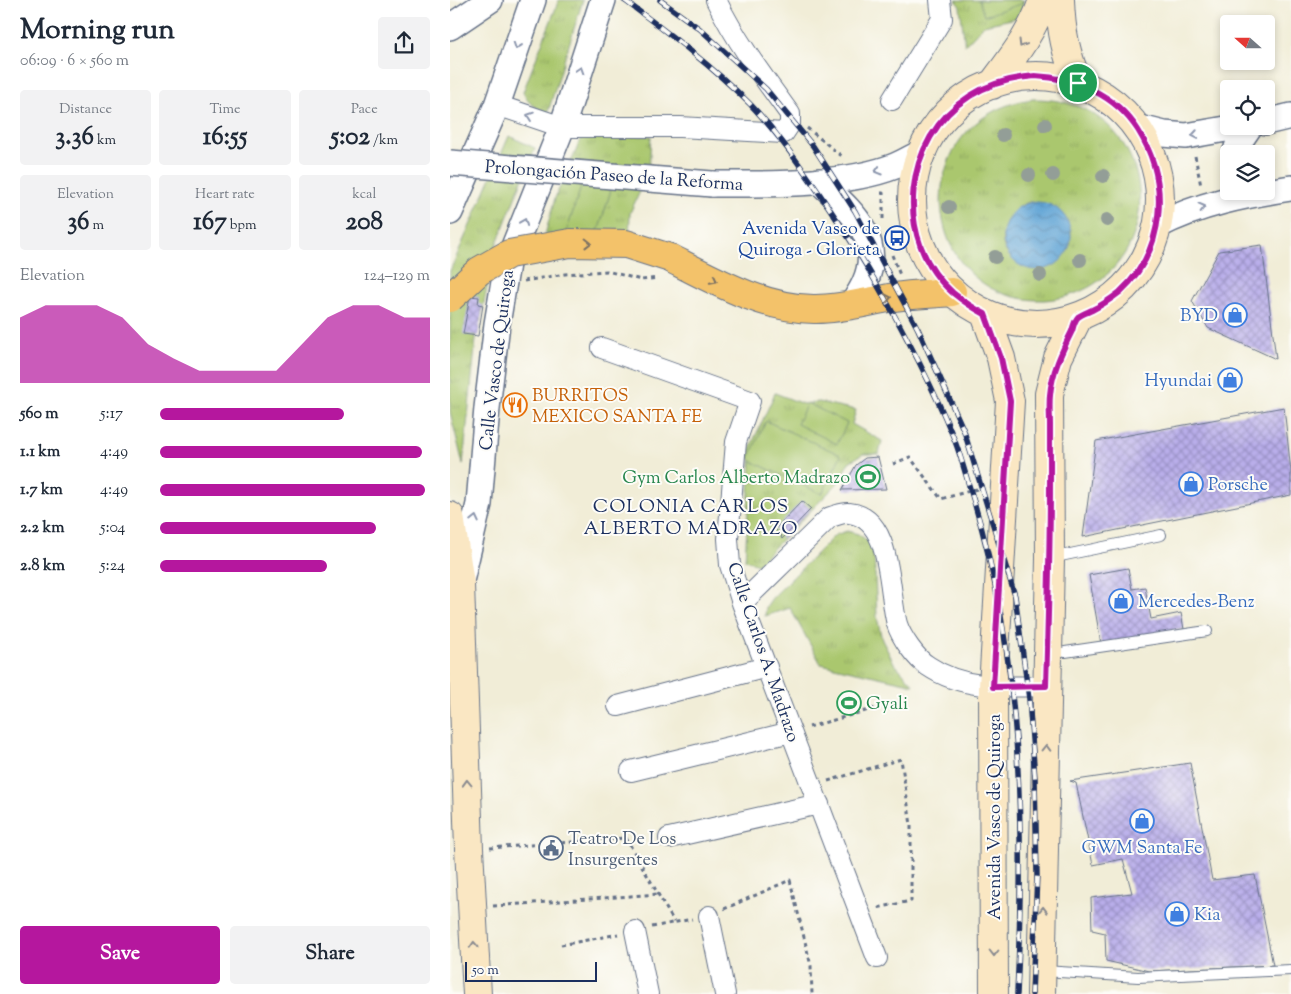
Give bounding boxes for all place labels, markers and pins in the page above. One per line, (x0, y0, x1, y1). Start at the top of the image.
pin (1057, 62, 1099, 104)
place label: Avenida Vasco de Quiroga - Glorieta (738, 217, 880, 264)
bus stop icon: Avenida Vasco de Quiroga - Glorieta (884, 225, 910, 251)
shop icon: BYD (1222, 302, 1248, 328)
place label: BYD (1180, 304, 1218, 330)
shop icon: Hyundai (1217, 367, 1243, 393)
place label: Hyundai (1144, 369, 1212, 395)
place label: BURRITOS MEXICO SANTA FE (532, 384, 702, 431)
restaurant icon: BURRITOS MEXICO SANTA FE (502, 392, 528, 418)
sports icon: Gym Carlos Alberto Madrazo (855, 464, 881, 490)
place label: Gym Carlos Alberto Madrazo (622, 466, 850, 492)
shop icon: Porsche (1178, 471, 1204, 497)
place label: Porsche (1208, 473, 1268, 499)
shop icon: Mercedes-Benz (1108, 588, 1134, 614)
place label: Mercedes-Benz (1138, 590, 1255, 616)
sports icon: Gyali (836, 690, 862, 716)
place label: Gyali (866, 692, 908, 718)
shop icon: GWM Santa Fe (1129, 808, 1155, 834)
place label: Teatro De Los Insurgentes (568, 827, 676, 874)
public building icon: Teatro De Los Insurgentes (538, 835, 564, 861)
place label: GWM Santa Fe (1082, 836, 1202, 862)
shop icon: Kia (1164, 901, 1190, 927)
place label: Kia (1194, 903, 1220, 929)

